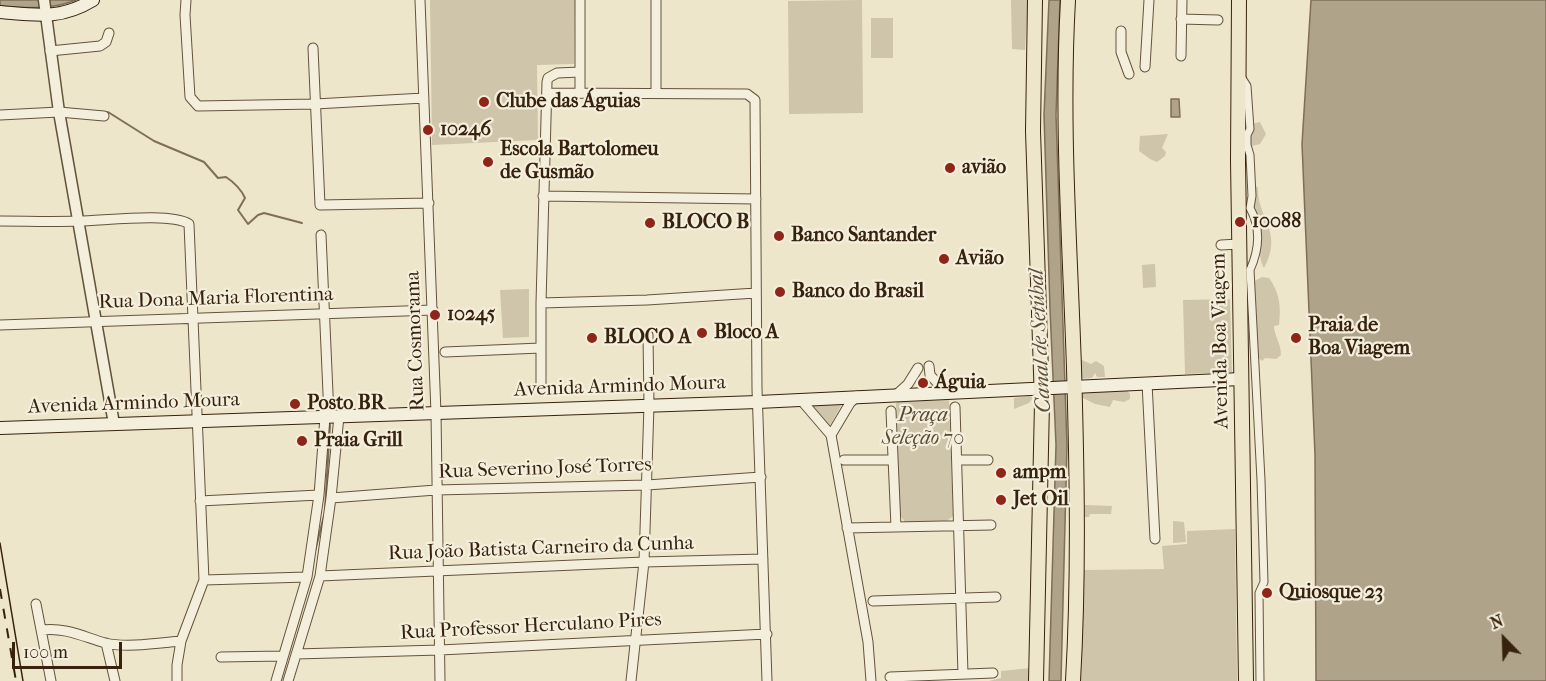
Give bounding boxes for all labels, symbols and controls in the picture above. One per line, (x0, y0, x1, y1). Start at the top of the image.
place label: Clube das Águias (496, 90, 640, 114)
marker: Clube das Águias (477, 95, 491, 109)
place label: 10246 (440, 118, 491, 142)
marker: 10246 (421, 123, 435, 137)
place label: Escola Bartolomeu de Gusmão (500, 138, 659, 185)
marker: Escola Bartolomeu de Gusmão (481, 155, 495, 169)
place label: avião (962, 156, 1006, 180)
marker: avião (943, 161, 957, 175)
place label: 10088 (1252, 210, 1301, 234)
place label: BLOCO B (662, 211, 749, 235)
marker: 10088 (1233, 215, 1247, 229)
marker: BLOCO B (643, 216, 657, 230)
place label: Banco Santander (791, 224, 936, 248)
marker: Banco Santander (772, 229, 786, 243)
place label: Avião (956, 247, 1004, 271)
marker: Avião (937, 252, 951, 266)
street label: Avenida Boa Viagem (1207, 253, 1235, 429)
water label: Canal de Setúbal (1025, 268, 1057, 414)
street label: Rua Cosmorama (402, 271, 430, 411)
place label: Banco do Brasil (792, 280, 924, 304)
street label: Rua Dona Maria Florentina (98, 283, 334, 315)
marker: Banco do Brasil (773, 285, 787, 299)
place label: 10245 (447, 303, 495, 327)
marker: 10245 (428, 308, 442, 322)
place label: Praia de Boa Viagem (1308, 314, 1410, 361)
place label: Bloco A (714, 321, 779, 345)
place label: BLOCO A (604, 326, 691, 350)
marker: Bloco A (695, 326, 709, 340)
marker: BLOCO A (585, 331, 599, 345)
marker: Praia de Boa Viagem (1289, 331, 1303, 345)
street label: Avenida Armindo Moura (514, 371, 726, 403)
place label: Águia (935, 371, 985, 395)
marker: Águia (916, 376, 930, 390)
street label: Avenida Armindo Moura (28, 388, 240, 420)
place label: Posto BR (307, 392, 385, 416)
marker: Posto BR (288, 397, 302, 411)
park label: Praça Seleção 70 (882, 404, 964, 451)
place label: Praia Grill (314, 429, 403, 453)
marker: Praia Grill (295, 434, 309, 448)
street label: Rua Severino José Torres (438, 453, 652, 485)
place label: ampm (1013, 461, 1066, 485)
marker: ampm (994, 466, 1008, 480)
place label: Jet Oil (1013, 488, 1069, 512)
marker: Jet Oil (994, 493, 1008, 507)
street label: Rua João Batista Carneiro da Cunha (388, 532, 694, 566)
place label: Quiosque 23 (1279, 581, 1383, 605)
marker: Quiosque 23 (1260, 586, 1274, 600)
street label: Rua Professor Herculano Pires (400, 608, 662, 646)
north arrow (1474, 609, 1534, 669)
text: N (1487, 611, 1506, 633)
scale bar (15, 630, 124, 668)
text: 100 m (23, 642, 68, 663)

